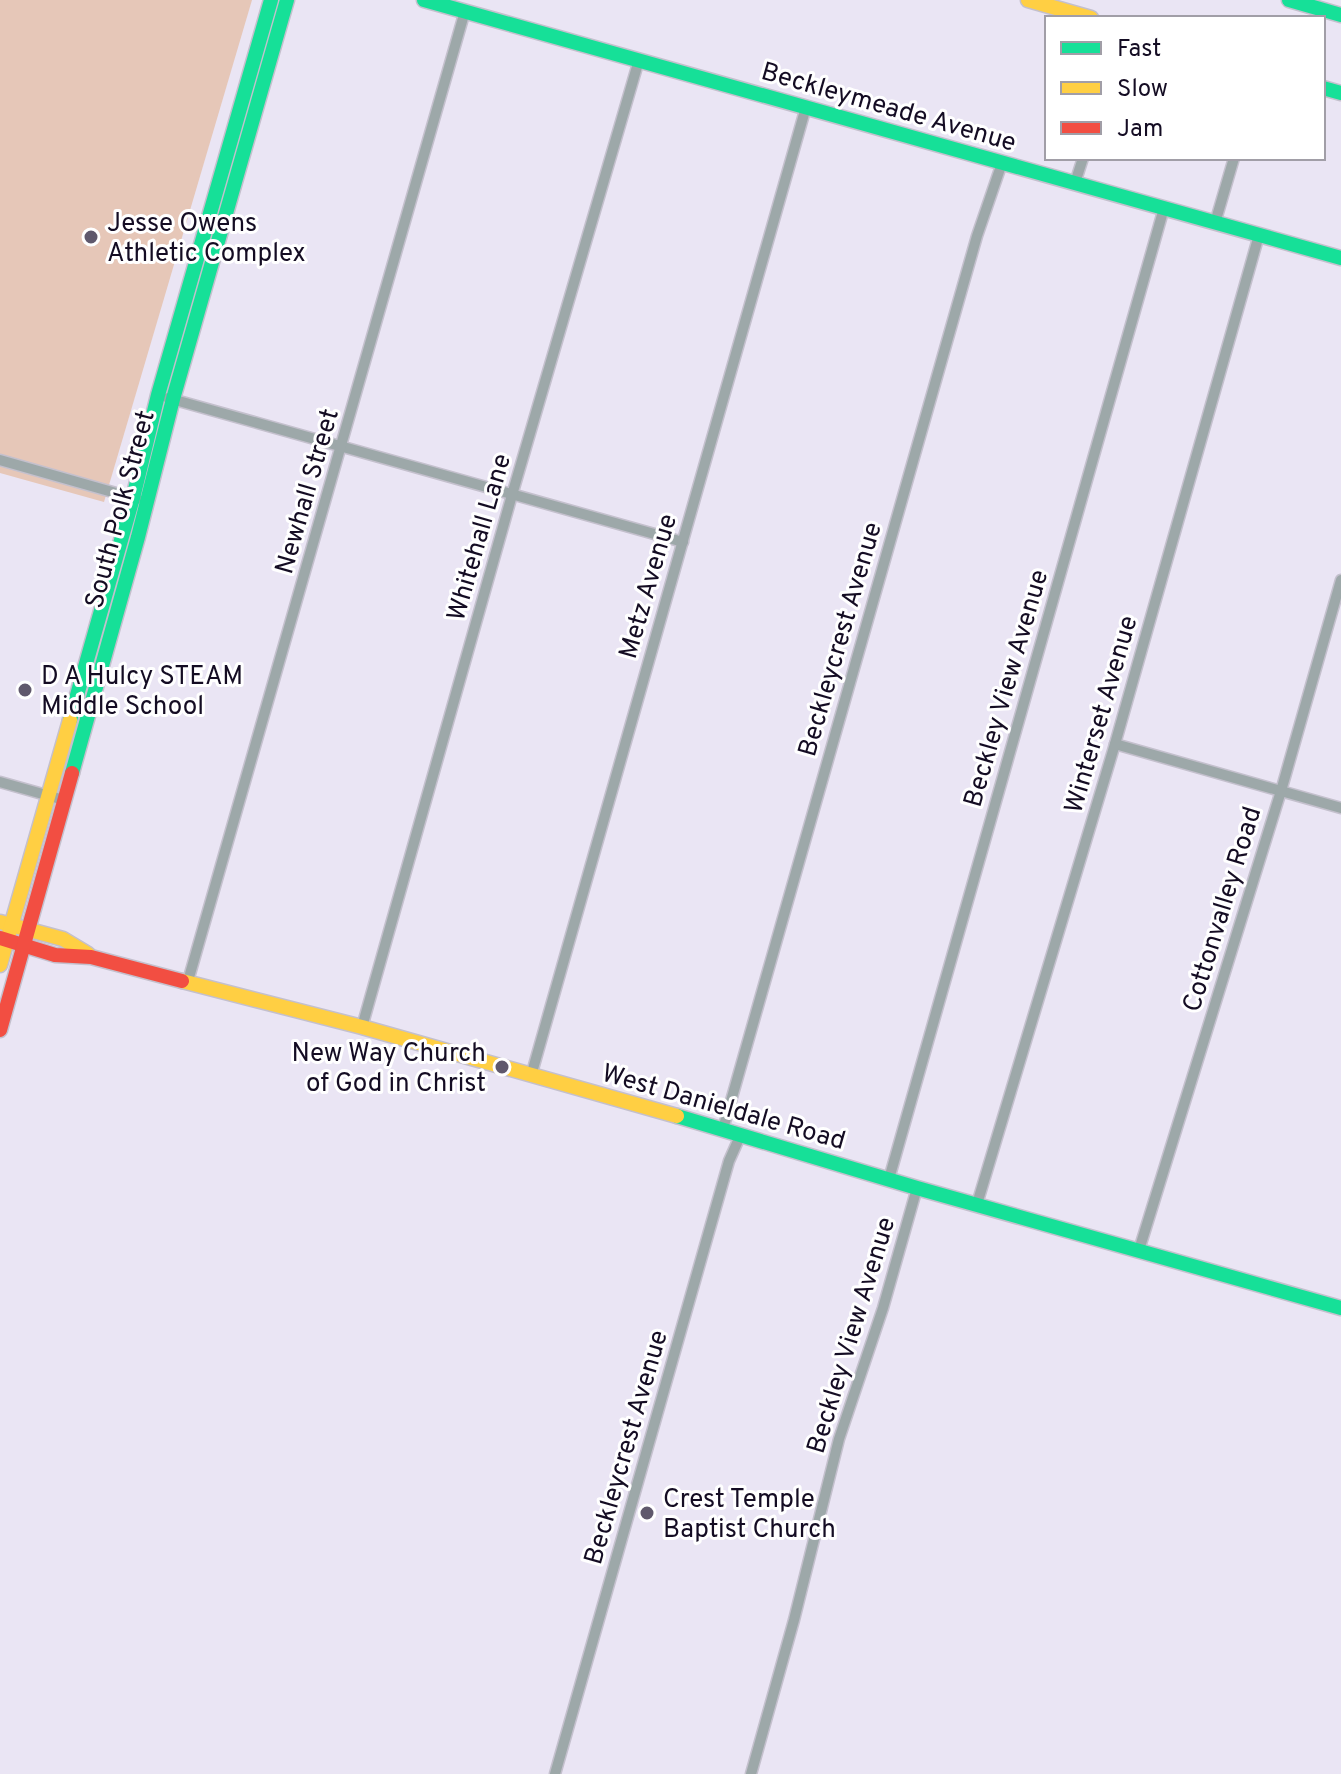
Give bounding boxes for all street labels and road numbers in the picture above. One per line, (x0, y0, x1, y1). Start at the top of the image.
street label: Beckleymeade Avenue (757, 56, 1020, 161)
street label: Newhall Street (269, 405, 348, 578)
street label: South Polk Street (79, 407, 164, 612)
street label: Whitehall Lane (441, 450, 520, 625)
street label: Metz Avenue (613, 510, 686, 663)
street label: Beckleycrest Avenue (792, 519, 891, 761)
street label: Beckley View Avenue (958, 566, 1057, 811)
street label: Winterset Avenue (1058, 612, 1146, 817)
street label: Cottonvalley Road (1177, 803, 1270, 1016)
street label: West Danieldale Road (598, 1058, 849, 1159)
street label: Beckley View Avenue (801, 1214, 904, 1458)
street label: Beckleycrest Avenue (578, 1327, 677, 1569)

